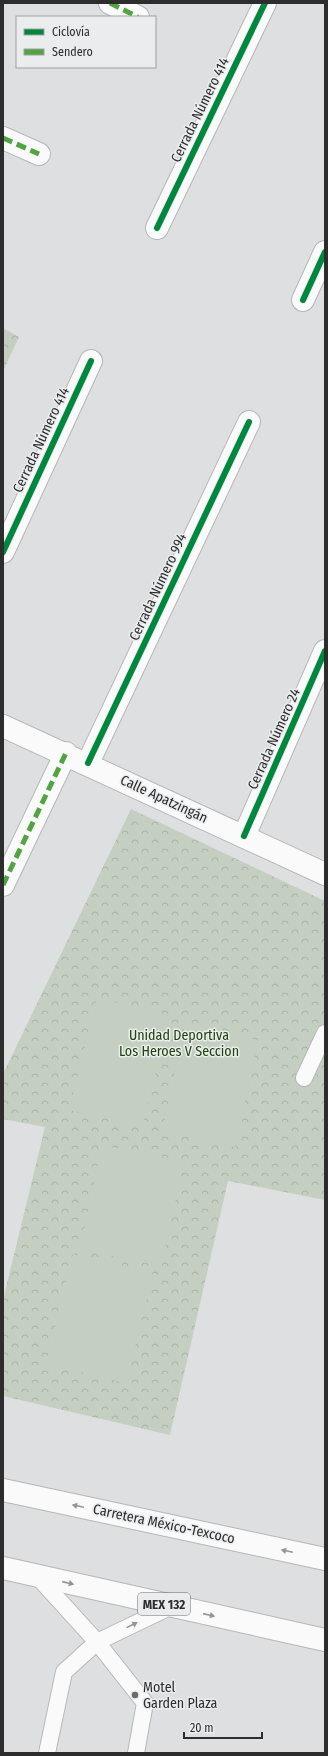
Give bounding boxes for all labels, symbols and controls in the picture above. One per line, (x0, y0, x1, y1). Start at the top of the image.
legend (16, 16, 156, 68)
text: Ciclovía (52, 25, 90, 39)
text: Sendero (52, 45, 93, 59)
street label: Cerrada Número 414 (167, 55, 233, 165)
street label: Cerrada Número 414 (9, 384, 73, 495)
street label: Cerrada Número 994 (126, 530, 190, 643)
street label: Cerrada Número 24 (244, 686, 304, 792)
street label: Calle Apatzingán (118, 771, 210, 827)
park label: Unidad Deportiva Los Heroes V Seccion (119, 1027, 239, 1060)
street label: Carretera México-Texcoco (91, 1501, 237, 1547)
one-way arrow (71, 1502, 84, 1508)
one-way arrow (281, 1547, 293, 1553)
one-way arrow (63, 1580, 75, 1586)
road number: MEX 132 (138, 1593, 190, 1615)
one-way arrow (203, 1612, 215, 1618)
one-way arrow (126, 1622, 137, 1628)
place label: Motel Garden Plaza (143, 1679, 217, 1712)
marker: Motel Garden Plaza (130, 1690, 140, 1700)
scale bar (184, 1714, 262, 1740)
text: 20 m (190, 1721, 214, 1735)

